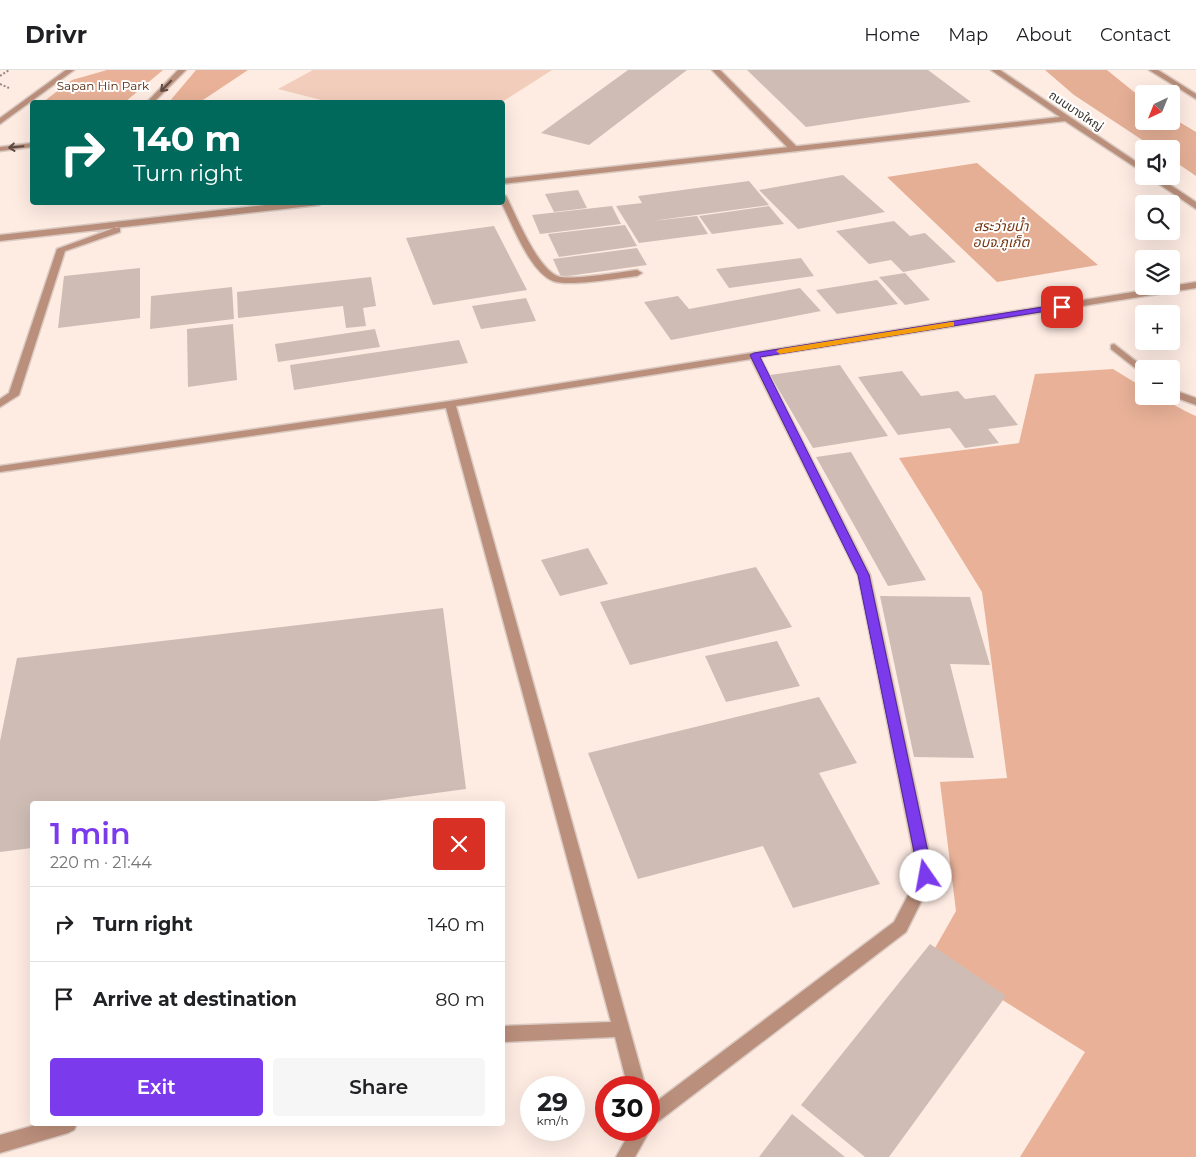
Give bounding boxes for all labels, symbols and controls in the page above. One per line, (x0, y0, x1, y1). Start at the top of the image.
text: Drivr (25, 20, 87, 49)
text: Home (864, 24, 920, 46)
text: Map (948, 24, 988, 46)
text: About (1016, 24, 1072, 46)
text: Contact (1100, 24, 1171, 46)
park label: Sapan Hin Park (57, 78, 150, 93)
one-way arrow (160, 80, 172, 92)
north arrow (1135, 85, 1180, 130)
map controls (1135, 85, 1180, 405)
street label: ถนนบางใหญ่ (1046, 87, 1106, 134)
text: 140 m (133, 117, 241, 160)
icon: right (50, 120, 115, 185)
button: sound (1135, 140, 1180, 185)
one-way arrow (9, 142, 25, 152)
text: Turn right (133, 160, 243, 187)
button: search (1135, 195, 1180, 240)
water label: สระว่ายน้ำ อบจ.ภูเก็ต (973, 216, 1030, 251)
button: layers (1135, 250, 1180, 295)
pin (1041, 286, 1083, 328)
icon: arrive (1048, 293, 1076, 321)
button: + (1135, 305, 1180, 350)
button: − (1135, 360, 1180, 405)
text: 1 min (50, 815, 131, 852)
button: close (433, 818, 485, 870)
position arrow (899, 849, 951, 901)
text: 220 m · 21:44 (50, 853, 152, 872)
icon: right (50, 910, 78, 938)
text: Turn right (93, 913, 193, 936)
text: 140 m (428, 913, 485, 936)
icon: arrive (50, 985, 78, 1013)
text: Arrive at destination (93, 988, 297, 1011)
text: 80 m (435, 988, 485, 1011)
button: Exit (50, 1058, 263, 1116)
button: Share (273, 1058, 485, 1116)
speed limit sign: 30 (595, 1076, 660, 1141)
text: 29 (537, 1087, 568, 1117)
text: km/h (536, 1113, 569, 1128)

